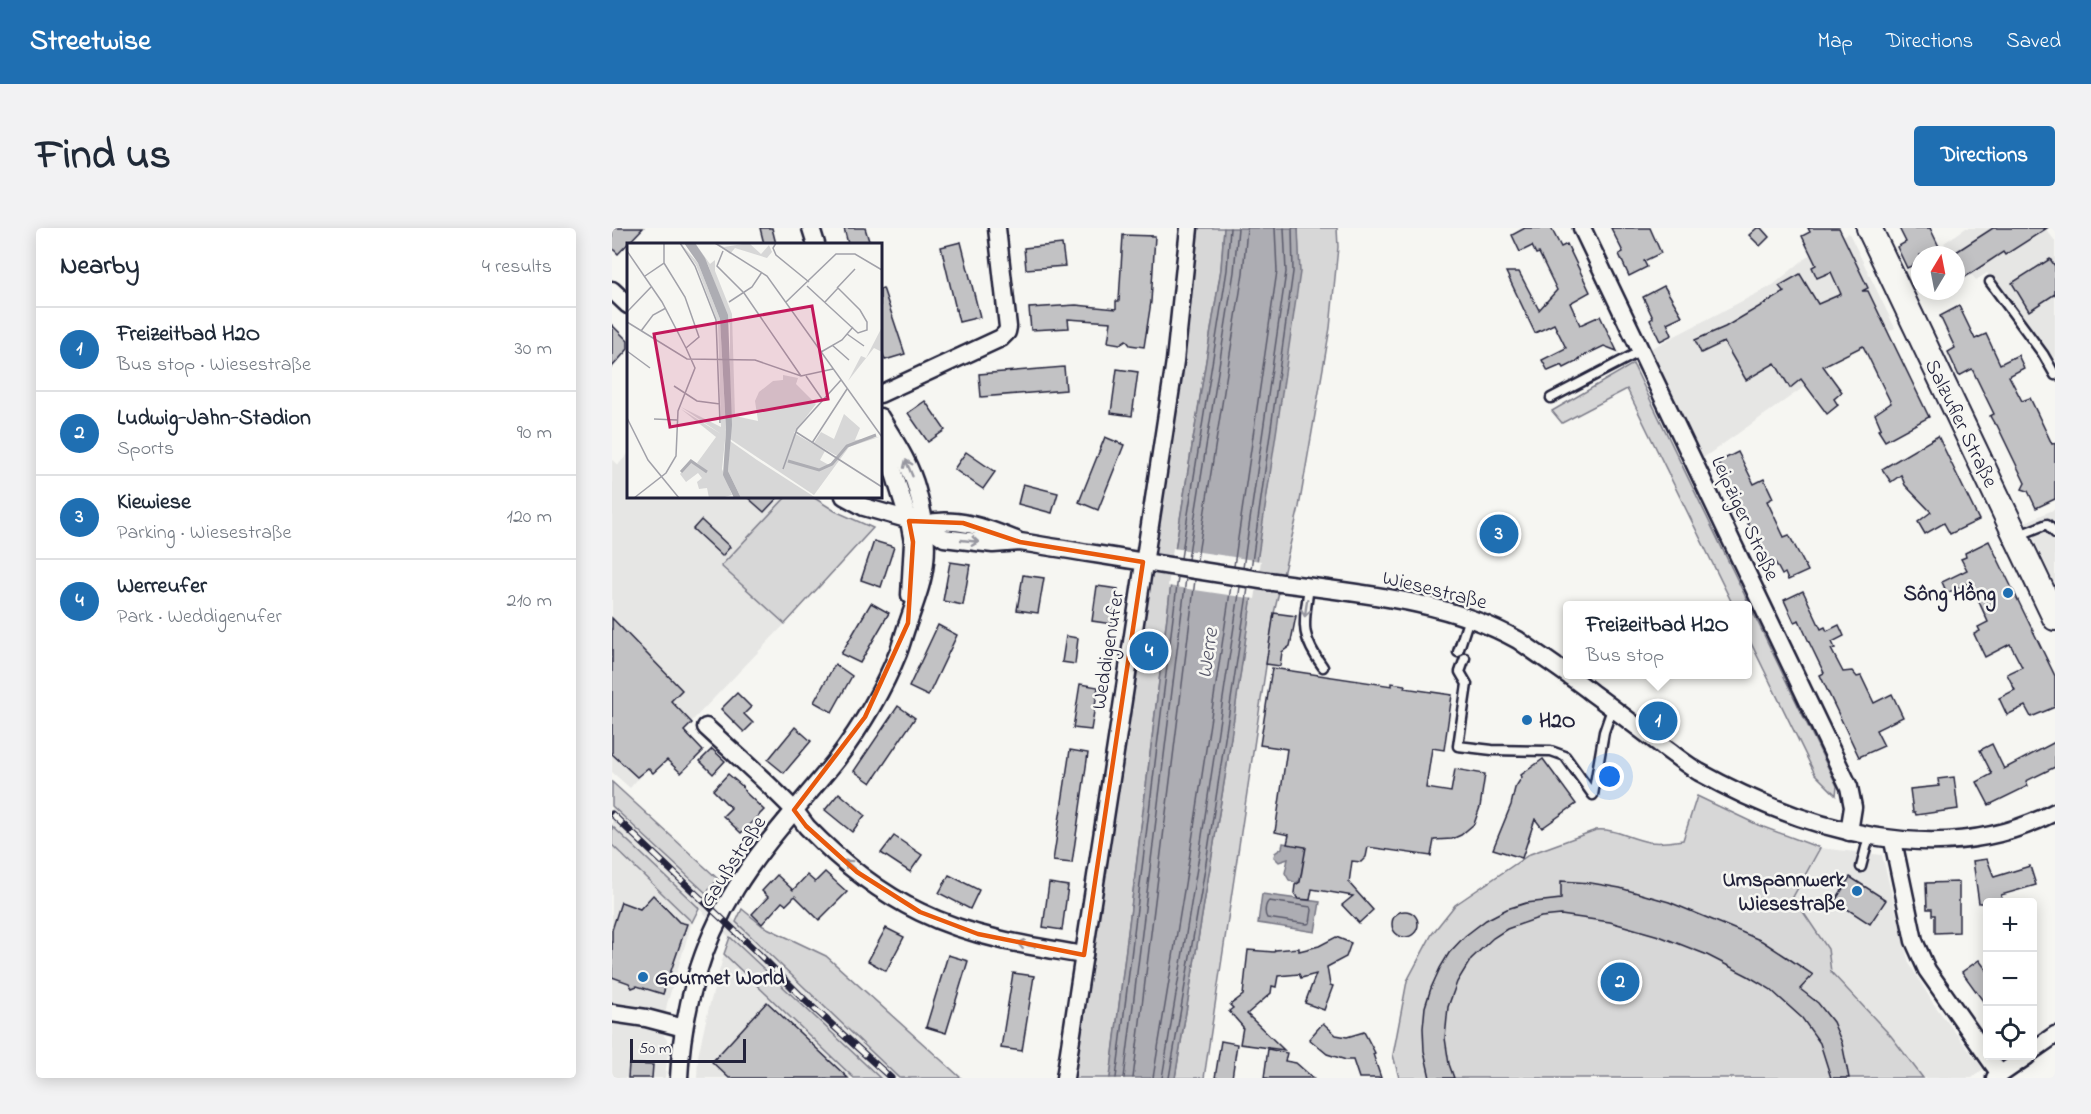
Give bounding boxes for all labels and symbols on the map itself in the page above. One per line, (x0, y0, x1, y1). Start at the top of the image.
inset map (627, 243, 882, 498)
north arrow (1911, 246, 1965, 300)
street label: Salzufler Straße (1916, 355, 2005, 494)
street label: Leipziger Straße (1700, 452, 1786, 587)
one-way arrow (903, 459, 914, 477)
pin: 3 (1480, 512, 1518, 556)
one-way arrow (959, 536, 979, 547)
street label: Wiesestraße (1379, 563, 1490, 619)
place label: Sông Hồng (1904, 580, 1996, 612)
marker: Sông Hồng (2001, 586, 2015, 600)
street label: Weddigenufer (1085, 588, 1135, 712)
one-way arrow (1301, 597, 1312, 617)
water label: Werre (1190, 625, 1228, 681)
pin: 4 (1130, 628, 1168, 674)
pin: 1 (1638, 698, 1678, 744)
place label: H2O (1539, 707, 1576, 737)
marker: H2O (1520, 713, 1534, 727)
your location (1595, 762, 1624, 791)
street label: Gaußstraße (693, 810, 775, 914)
one-way arrow (844, 859, 859, 873)
place label: Umspannwerk Wiesestraße (1722, 866, 1846, 920)
marker: Umspannwerk Wiesestraße (1850, 884, 1864, 898)
one-way arrow (1017, 939, 1036, 950)
pin: 2 (1600, 960, 1640, 1005)
place label: Gourmet World (655, 964, 785, 994)
marker: Gourmet World (636, 970, 650, 984)
scale bar (630, 1036, 746, 1064)

